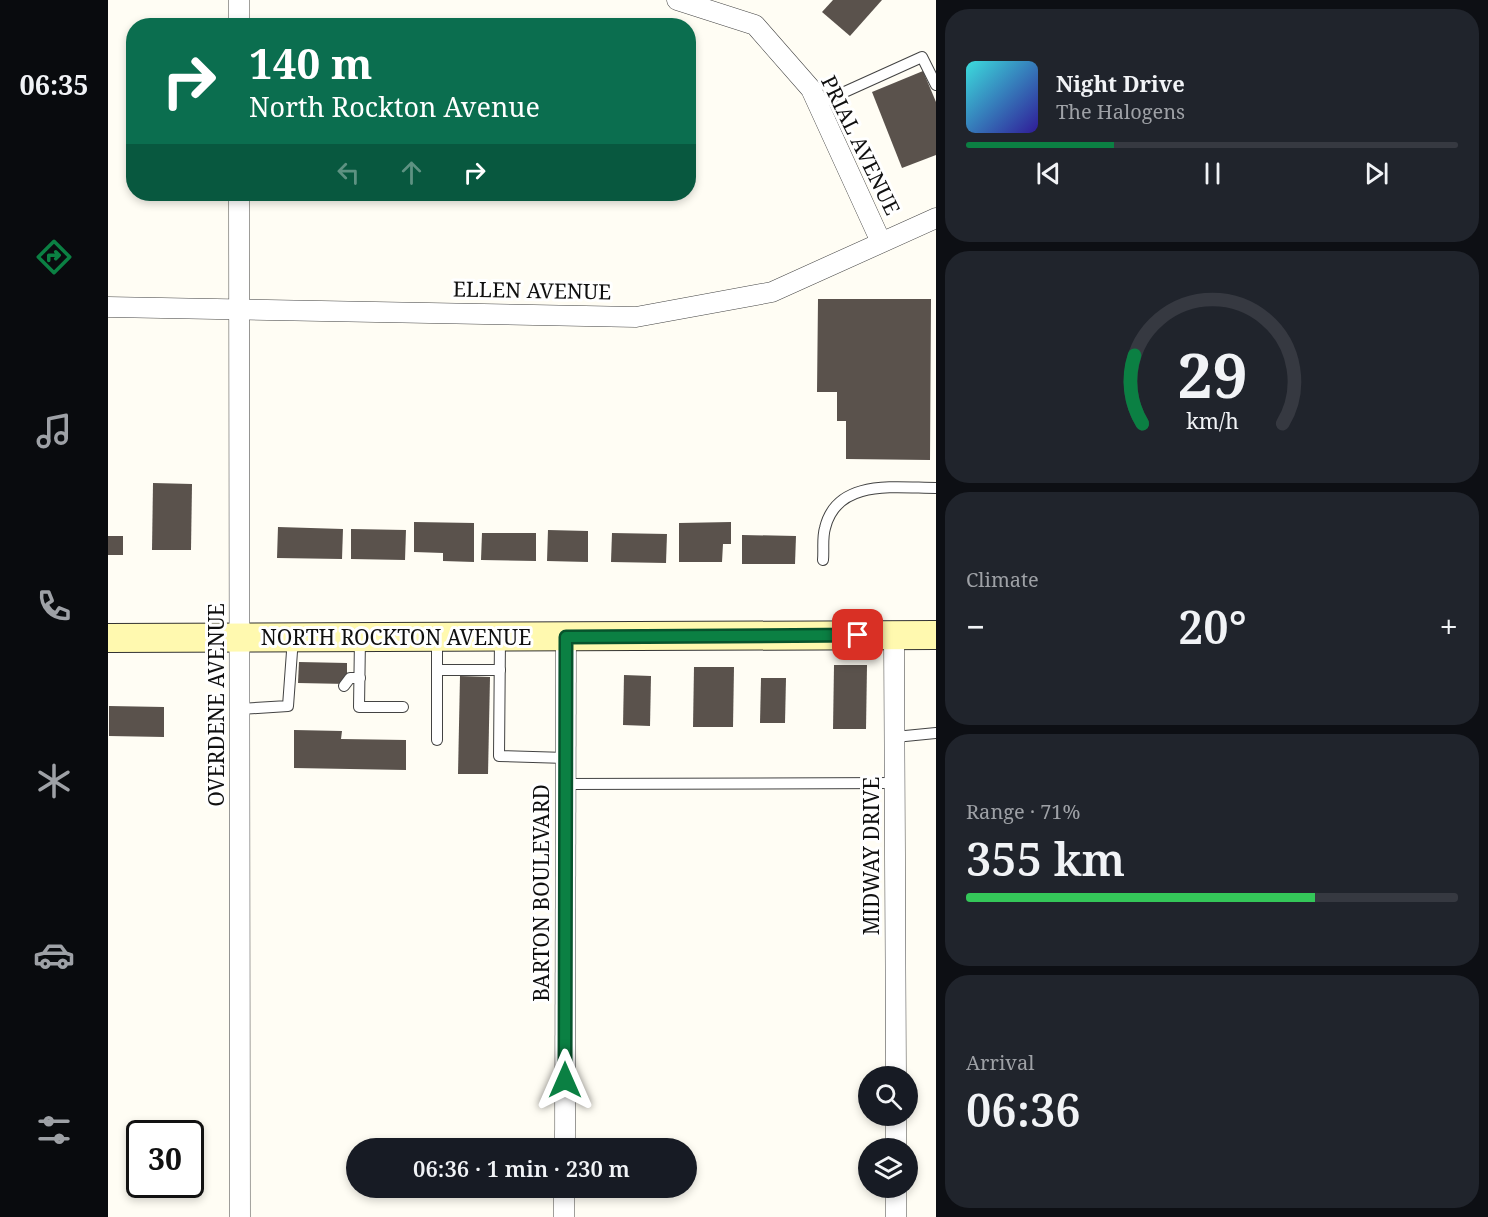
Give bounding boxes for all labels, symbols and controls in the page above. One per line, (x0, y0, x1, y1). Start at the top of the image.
text: 140 m (249, 34, 373, 91)
icon: right (150, 42, 228, 120)
text: 06:35 (19, 66, 89, 103)
text: Night Drive (1056, 68, 1185, 98)
street label: PRIAL AVENUE (815, 71, 907, 219)
text: North Rockton Avenue (249, 88, 540, 125)
text: The Halogens (1056, 98, 1185, 125)
icon: left (332, 156, 365, 189)
icon: ahead (395, 156, 428, 189)
icon: right (458, 156, 491, 189)
icon: previous (1032, 157, 1065, 190)
icon: pause (1196, 157, 1229, 190)
icon: next (1360, 157, 1393, 190)
icon: directions (33, 236, 75, 278)
street label: ELLEN AVENUE (453, 275, 611, 305)
text: 29 (1177, 331, 1247, 416)
text: km/h (1186, 406, 1239, 435)
icon: music (33, 410, 75, 452)
text: Climate (966, 566, 1039, 593)
icon: phone (33, 585, 75, 627)
text: 20° (1178, 596, 1247, 657)
street label: OVERDENE AVENUE (202, 603, 230, 807)
text: − (966, 604, 985, 649)
text: + (1440, 604, 1458, 649)
pin (832, 609, 883, 660)
icon: arrive (841, 618, 874, 651)
street label: NORTH ROCKTON AVENUE (261, 623, 531, 651)
icon: climate (33, 760, 75, 802)
street label: MIDWAY DRIVE (857, 777, 885, 935)
street label: BARTON BOULEVARD (527, 784, 555, 1002)
text: Range · 71% (966, 798, 1080, 825)
text: 355 km (966, 828, 1125, 889)
icon: car (33, 934, 75, 976)
position arrow (533, 1048, 597, 1112)
text: Arrival (966, 1049, 1034, 1076)
map controls (858, 1066, 918, 1198)
button: search (858, 1066, 918, 1126)
text: 06:36 (966, 1079, 1081, 1140)
icon: filters (33, 1109, 75, 1151)
speed limit sign: 30 (126, 1120, 204, 1198)
button: layers (858, 1138, 918, 1198)
text: 06:36 · 1 min · 230 m (413, 1153, 630, 1183)

